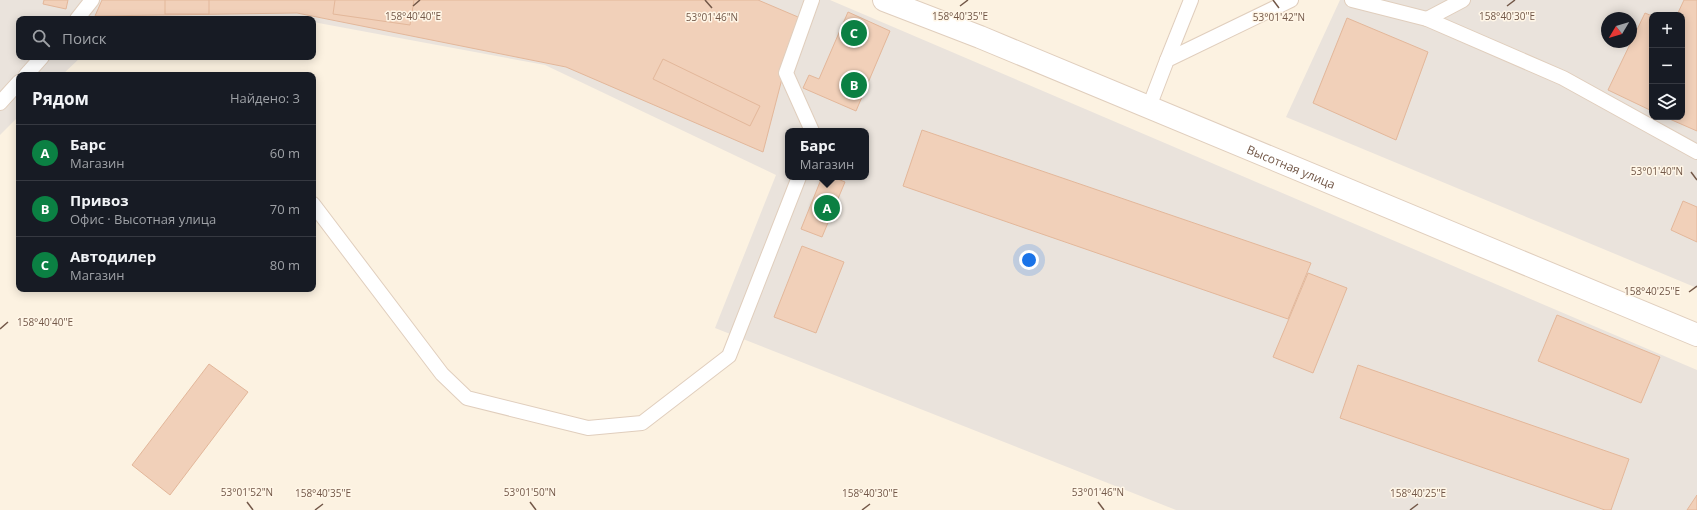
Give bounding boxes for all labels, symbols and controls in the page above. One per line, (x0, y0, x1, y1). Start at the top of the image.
text: 158°40'40"E (385, 9, 441, 23)
text: 158°40'35"E (932, 9, 988, 23)
text: 158°40'30"E (1479, 9, 1535, 23)
text: 53°01'46"N (686, 10, 738, 24)
text: 53°01'42"N (1253, 10, 1305, 24)
north arrow (1601, 12, 1637, 48)
map controls (1649, 12, 1685, 120)
button: + (1649, 12, 1685, 48)
search box (16, 16, 316, 60)
pin: C (841, 18, 867, 48)
icon: search (30, 27, 52, 49)
text: Поиск (62, 28, 106, 48)
button: − (1649, 48, 1685, 84)
pin: B (841, 70, 867, 100)
button: layers (1649, 84, 1685, 120)
text: Рядом (32, 87, 89, 110)
text: Найдено: 3 (230, 89, 300, 107)
popup (785, 128, 869, 180)
text: Барс (70, 134, 106, 154)
text: Барс (800, 135, 836, 155)
street label: Высотная улица (1244, 140, 1338, 192)
text: A (41, 144, 49, 162)
text: 60 m (270, 144, 300, 162)
text: Магазин (70, 154, 125, 172)
text: Магазин (800, 155, 854, 173)
text: 53°01'40"N (1631, 164, 1683, 178)
text: Привоз (70, 190, 129, 210)
pin: A (814, 193, 840, 223)
text: B (41, 200, 49, 218)
text: 70 m (270, 200, 300, 218)
text: Офис · Высотная улица (70, 210, 216, 228)
text: Автодилер (70, 246, 156, 266)
your location (1019, 250, 1039, 270)
text: C (41, 256, 49, 274)
text: 80 m (270, 256, 300, 274)
text: Магазин (70, 266, 125, 284)
text: 158°40'25"E (1624, 284, 1680, 298)
text: 158°40'40"E (17, 315, 73, 329)
text: 53°01'52"N (221, 485, 273, 499)
text: 53°01'50"N (504, 485, 556, 499)
text: 53°01'46"N (1072, 485, 1124, 499)
text: 158°40'35"E (295, 486, 351, 500)
text: 158°40'30"E (842, 486, 898, 500)
text: 158°40'25"E (1390, 486, 1446, 500)

